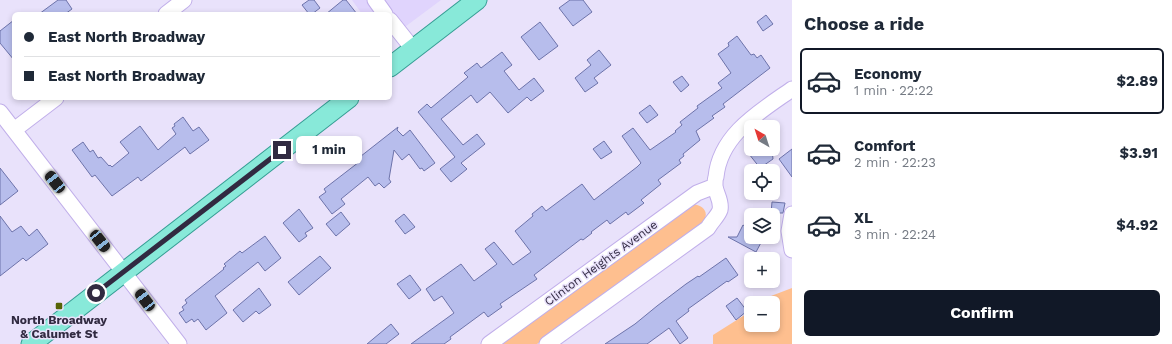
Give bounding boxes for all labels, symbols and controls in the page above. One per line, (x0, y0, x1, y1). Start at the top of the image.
text: Choose a ride (804, 13, 924, 34)
text: East North Broadway (48, 28, 205, 46)
icon: car (806, 63, 842, 99)
text: Economy (854, 65, 921, 83)
text: East North Broadway (48, 67, 205, 85)
text: $2.89 (1116, 72, 1158, 90)
text: 1 min · 22:22 (854, 83, 933, 98)
north arrow (744, 120, 780, 156)
map controls (744, 120, 780, 332)
icon: car (806, 135, 842, 171)
callout: 1 min (296, 136, 362, 164)
text: Comfort (854, 137, 915, 155)
route end (273, 141, 291, 159)
text: 1 min (312, 142, 346, 157)
text: $3.91 (1119, 144, 1158, 162)
text: 2 min · 22:23 (854, 155, 936, 170)
button: locate (744, 164, 780, 200)
car (43, 169, 67, 195)
icon: car (806, 207, 842, 243)
button: layers (744, 208, 780, 244)
text: XL (854, 209, 873, 227)
text: $4.92 (1116, 216, 1158, 234)
street label: Clinton Heights Avenue (542, 217, 660, 309)
text: 3 min · 22:24 (854, 227, 936, 242)
car (88, 228, 112, 254)
button: + (744, 252, 780, 288)
route start (87, 284, 105, 302)
car (133, 287, 157, 313)
button: Confirm (804, 290, 1160, 336)
button: − (744, 296, 780, 332)
marker: North Broadway & Calumet St (54, 301, 64, 311)
place label: North Broadway & Calumet St (11, 313, 107, 341)

